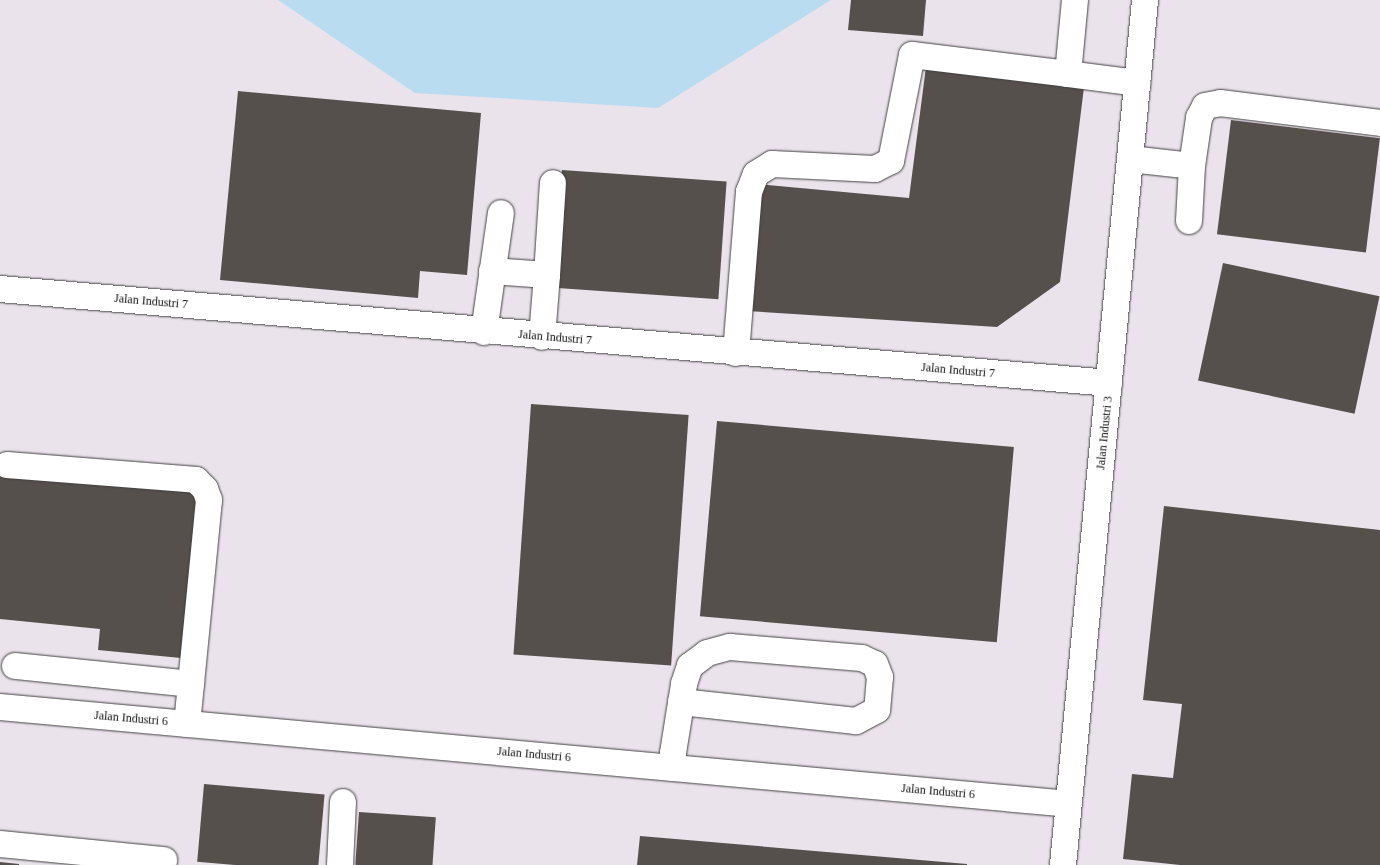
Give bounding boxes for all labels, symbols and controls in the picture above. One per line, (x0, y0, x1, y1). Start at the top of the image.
street label: Jalan Industri 7 (114, 292, 188, 312)
street label: Jalan Industri 7 (518, 328, 592, 348)
street label: Jalan Industri 7 (921, 361, 995, 381)
street label: Jalan Industri 3 (1094, 395, 1116, 471)
street label: Jalan Industri 6 (94, 709, 168, 729)
street label: Jalan Industri 6 (497, 745, 571, 765)
street label: Jalan Industri 6 (901, 782, 975, 802)

